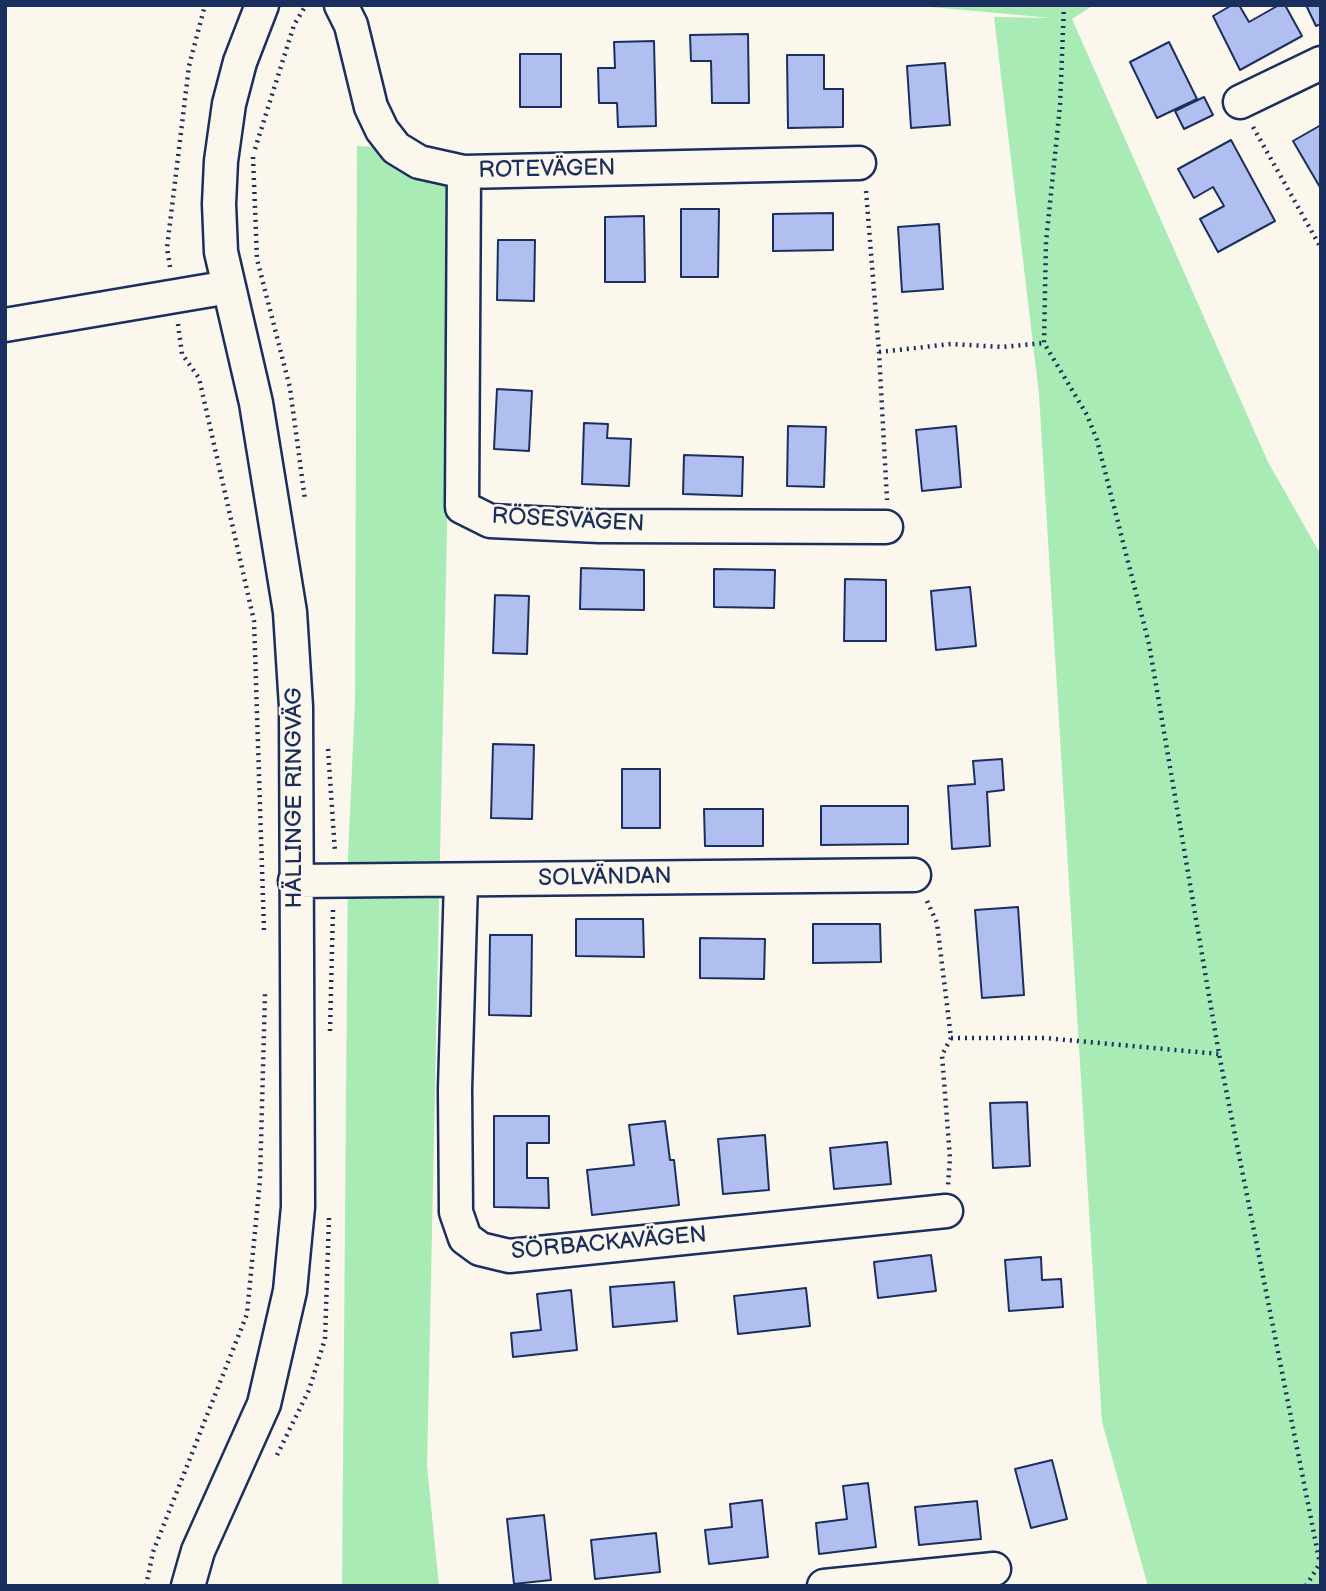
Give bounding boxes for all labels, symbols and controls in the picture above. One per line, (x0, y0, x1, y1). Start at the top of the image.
street label: ROTEVÄGEN (478, 155, 616, 185)
street label: RÖSESVÄGEN (491, 503, 645, 539)
street label: HÄLLINGE RINGVÄG (281, 687, 309, 909)
street label: SOLVÄNDAN (538, 863, 672, 893)
street label: SÖRBACKAVÄGEN (510, 1222, 708, 1266)

